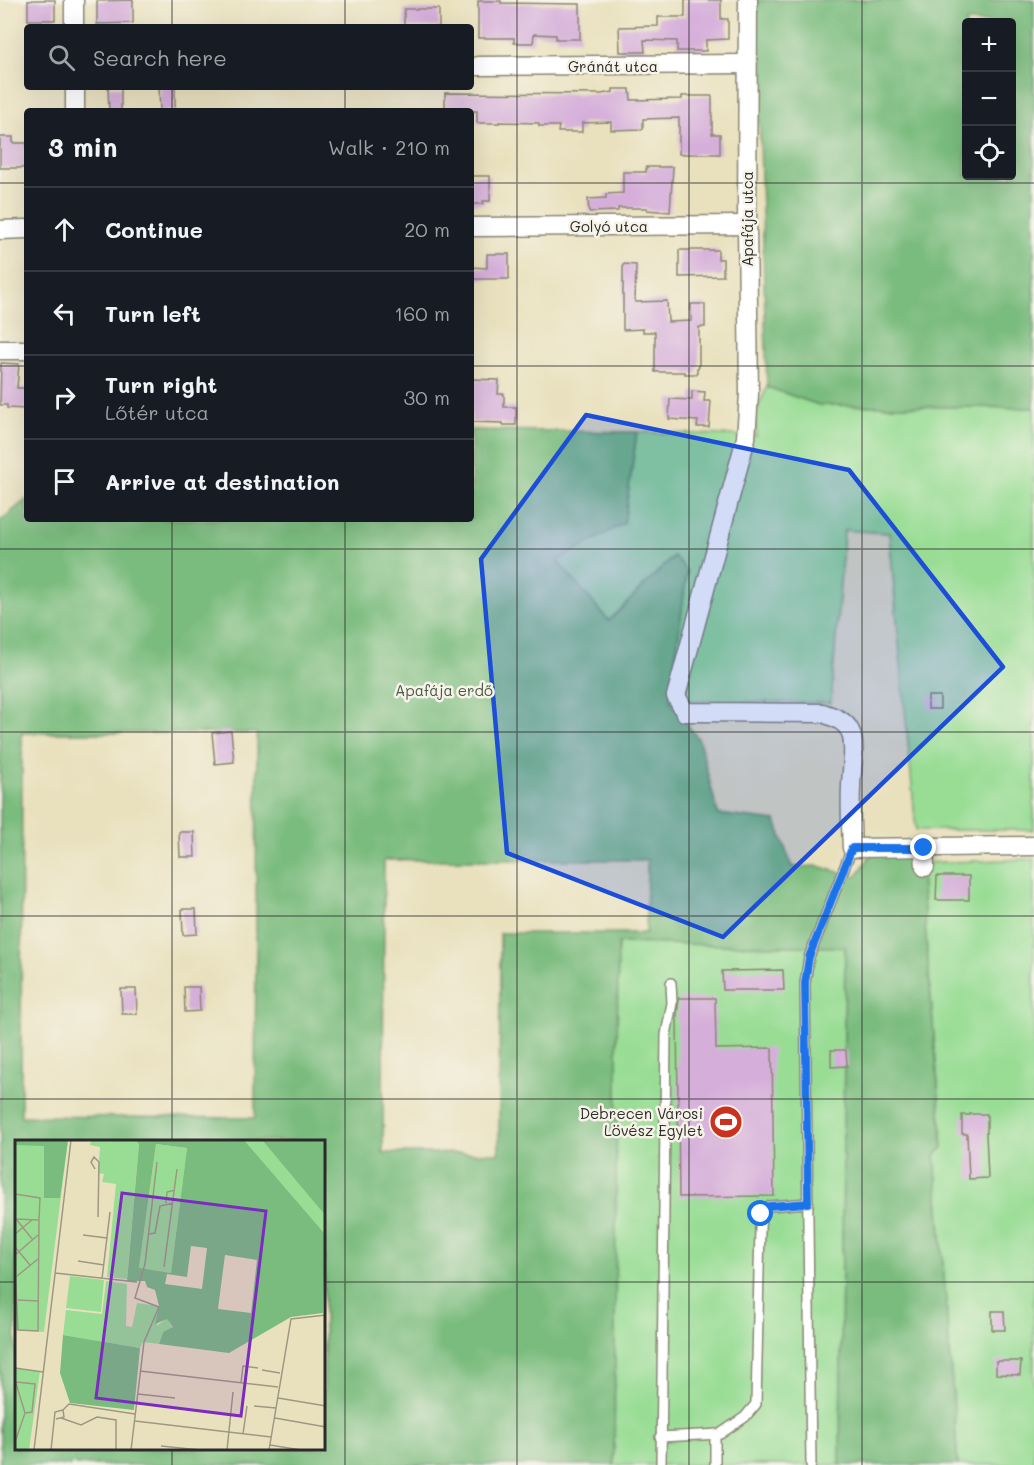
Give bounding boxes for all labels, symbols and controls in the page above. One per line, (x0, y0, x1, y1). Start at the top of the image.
map controls (962, 18, 1016, 180)
button: + (962, 18, 1016, 72)
search box (24, 24, 474, 90)
icon: search (45, 41, 78, 74)
text: Search here (93, 43, 227, 72)
street label: Gránát utca (568, 56, 658, 76)
button: − (962, 72, 1016, 126)
button: locate (962, 126, 1016, 180)
text: 3 min (48, 130, 117, 164)
text: Walk · 210 m (328, 134, 450, 160)
street label: Apafája utca (737, 171, 757, 267)
icon: ahead (48, 213, 81, 246)
text: Continue (105, 215, 203, 244)
text: 20 m (404, 216, 450, 242)
street label: Golyó utca (570, 216, 648, 236)
icon: left (48, 297, 81, 330)
text: Turn left (105, 299, 201, 328)
text: 160 m (394, 300, 450, 326)
text: Turn right (105, 370, 217, 399)
icon: right (48, 381, 81, 414)
text: 30 m (404, 384, 450, 410)
text: Lőtér utca (105, 399, 209, 425)
icon: arrive (48, 465, 81, 498)
text: Arrive at destination (105, 467, 340, 496)
park label: Apafája erdő (395, 680, 493, 700)
route end (910, 834, 936, 860)
place label: Debrecen Városi Lövész Egylet (580, 1103, 703, 1140)
sports icon: Debrecen Városi Lövész Egylet (708, 1104, 744, 1140)
inset map (15, 1140, 326, 1450)
route start (747, 1200, 773, 1226)

